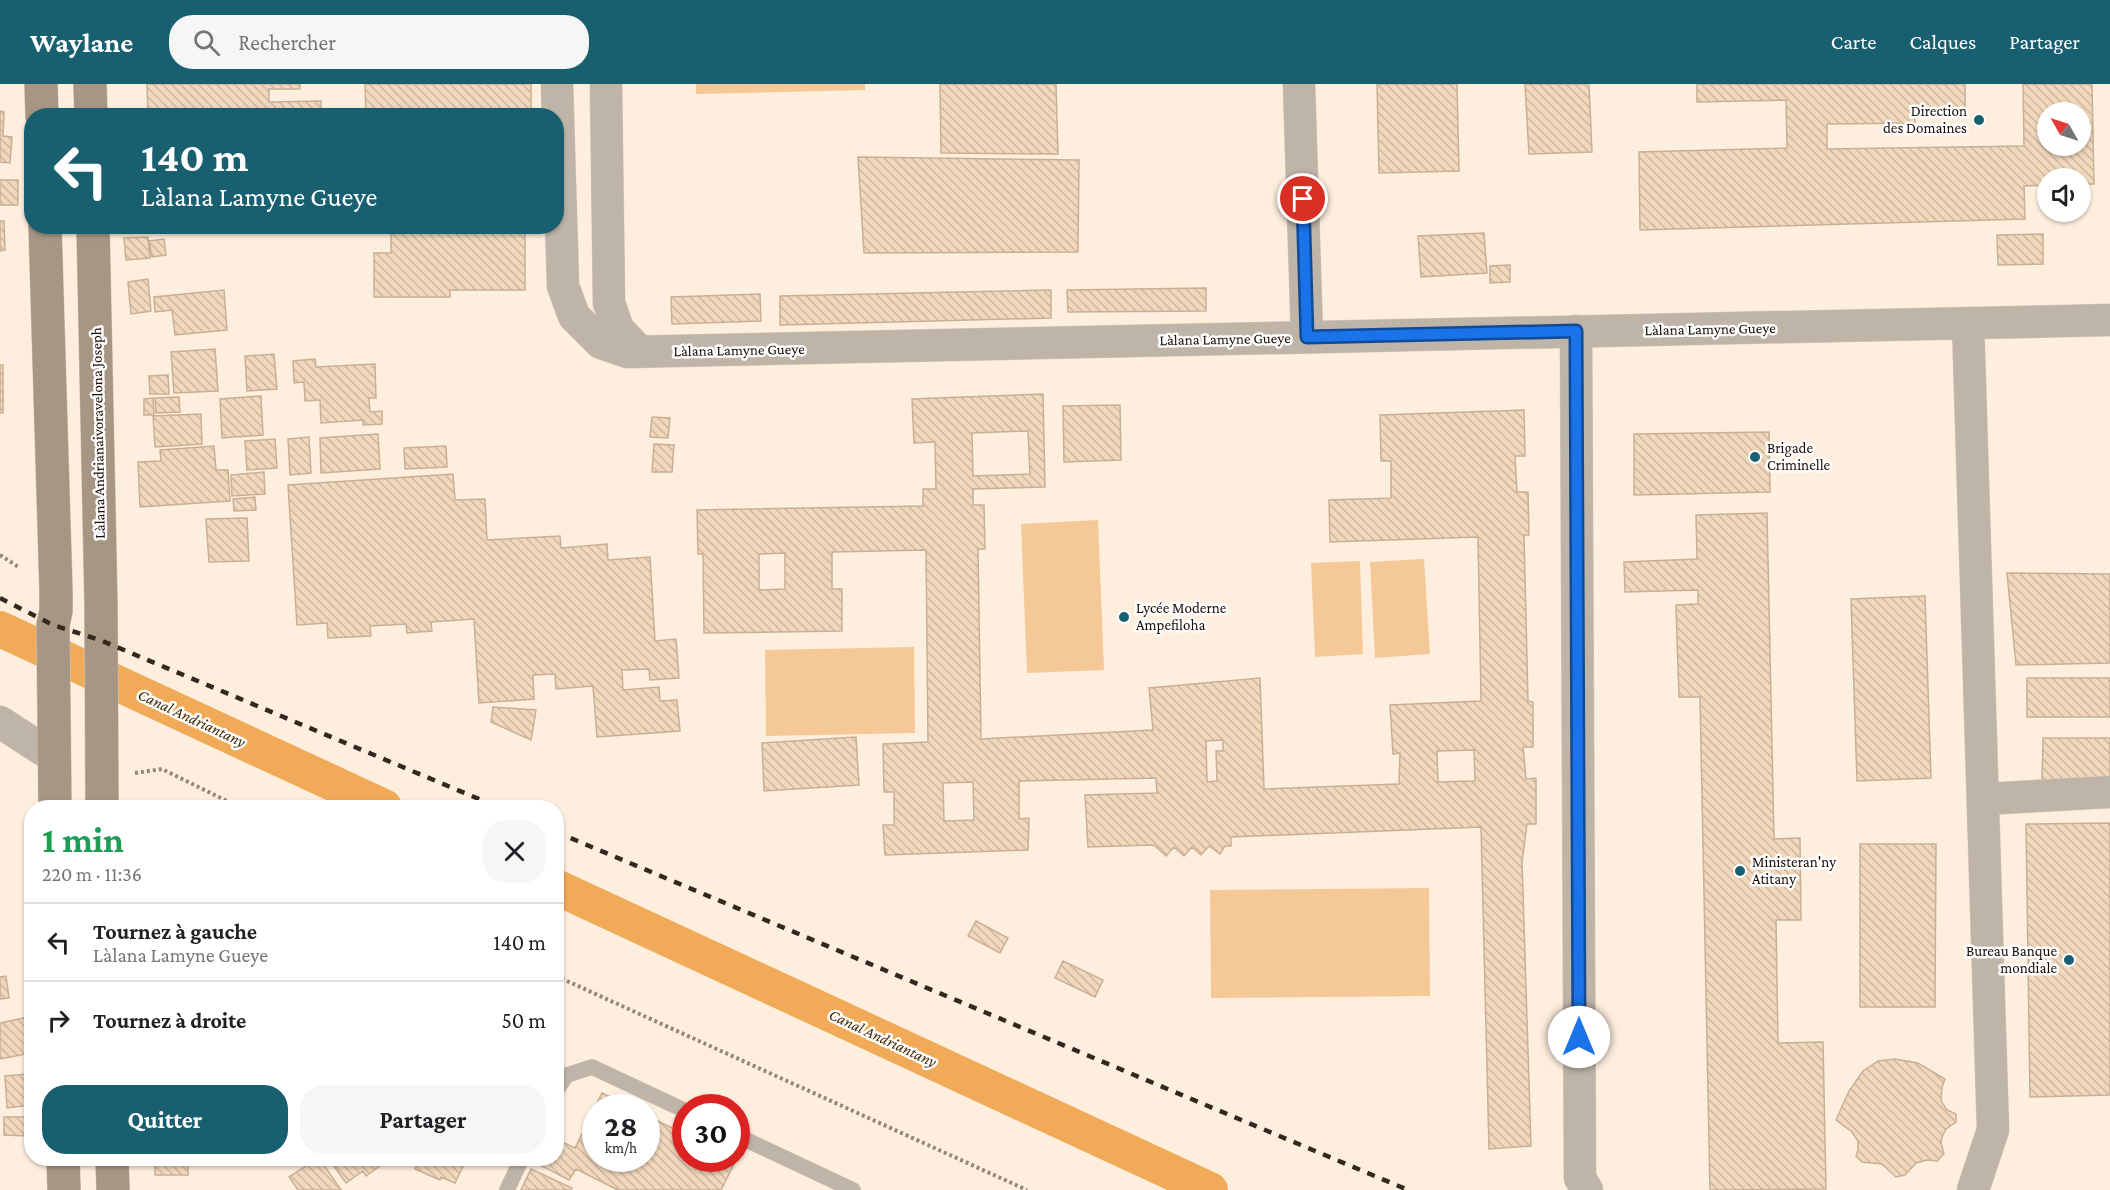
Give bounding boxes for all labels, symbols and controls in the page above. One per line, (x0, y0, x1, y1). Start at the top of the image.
search box (169, 15, 589, 69)
icon: search (190, 26, 223, 59)
text: Waylane (30, 27, 133, 58)
text: Rechercher (238, 30, 336, 55)
text: Carte (1831, 30, 1876, 54)
text: Calques (1909, 30, 1976, 54)
text: Partager (2009, 30, 2080, 54)
north arrow (2037, 102, 2091, 156)
map controls (2037, 102, 2091, 222)
place label: Direction des Domaines (1883, 103, 1967, 136)
marker: Direction des Domaines (1972, 113, 1986, 127)
icon: left (42, 132, 120, 210)
text: 140 m (141, 133, 249, 180)
button: sound (2037, 168, 2091, 222)
pin (1277, 173, 1328, 224)
text: Làlana Lamyne Gueye (141, 182, 377, 212)
icon: arrive (1286, 182, 1319, 215)
street label: Làlana Lamyne Gueye (1644, 320, 1776, 339)
street label: Làlana Andrianaivoravelona Joseph (88, 327, 109, 539)
street label: Làlana Lamyne Gueye (1159, 330, 1291, 349)
street label: Làlana Lamyne Gueye (673, 341, 805, 360)
place label: Brigade Criminelle (1767, 440, 1831, 473)
marker: Brigade Criminelle (1748, 450, 1762, 464)
place label: Lycée Moderne Ampefiloha (1136, 600, 1227, 634)
marker: Lycée Moderne Ampefiloha (1117, 610, 1131, 624)
water label: Canal Andriantany (135, 686, 249, 751)
text: 1 min (42, 820, 124, 860)
button: close (483, 820, 546, 883)
place label: Ministeran'ny Atitany (1752, 854, 1836, 888)
text: 220 m · 11:36 (42, 863, 142, 885)
marker: Ministeran'ny Atitany (1733, 864, 1747, 878)
text: Tournez à gauche (93, 919, 257, 944)
icon: left (42, 926, 75, 959)
text: 140 m (493, 930, 546, 955)
place label: Bureau Banque mondiale (1966, 943, 2057, 976)
text: Làlana Lamyne Gueye (93, 944, 268, 966)
marker: Bureau Banque mondiale (2062, 953, 2076, 967)
icon: right (42, 1004, 75, 1037)
position arrow (1547, 1005, 1611, 1069)
water label: Canal Andriantany (826, 1006, 940, 1071)
text: Tournez à droite (93, 1008, 246, 1033)
text: 50 m (501, 1008, 546, 1033)
button: Quitter (42, 1085, 288, 1154)
button: Partager (300, 1085, 546, 1154)
speed limit sign: 30 (672, 1094, 750, 1172)
text: 28 (605, 1109, 637, 1142)
text: km/h (605, 1140, 637, 1156)

